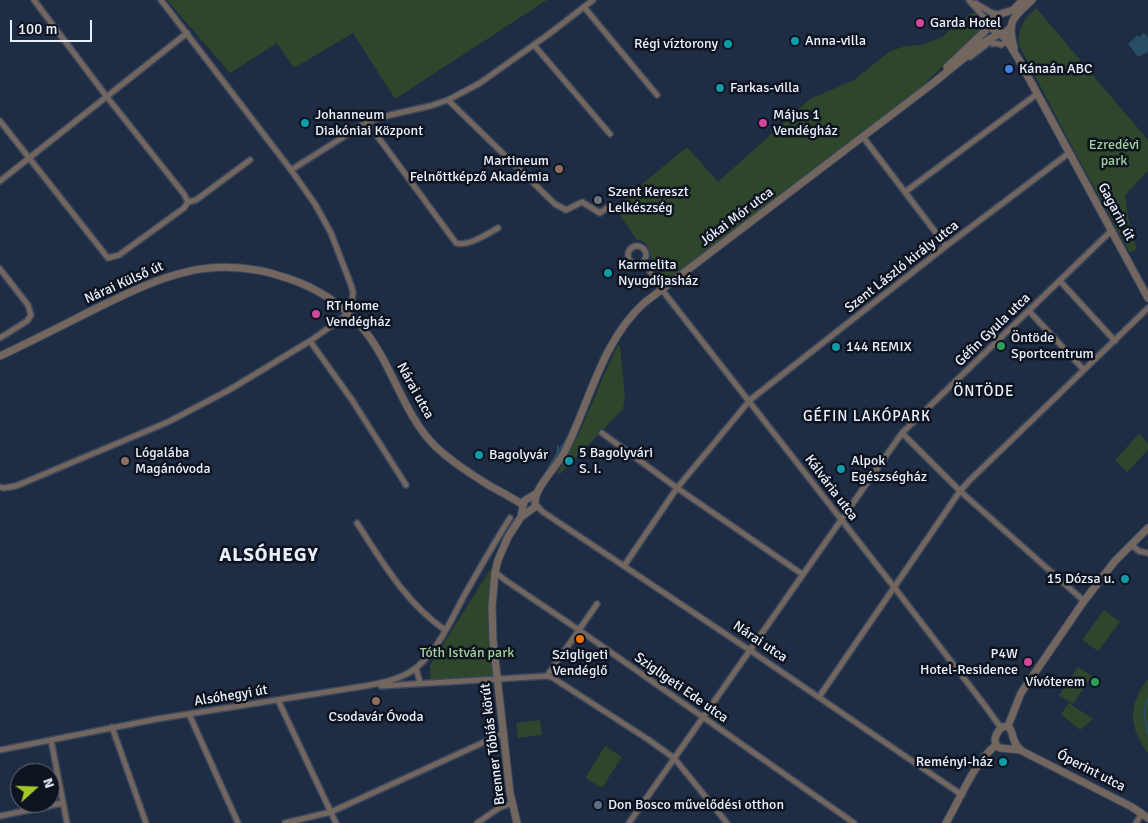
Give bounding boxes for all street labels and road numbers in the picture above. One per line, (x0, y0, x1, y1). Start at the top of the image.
street label: Gagarin út (1094, 180, 1138, 244)
street label: Jókai Mór utca (697, 184, 777, 250)
street label: Szent László király utca (842, 217, 962, 317)
street label: Nárai Külső út (82, 258, 166, 308)
street label: Géfin Gyula utca (952, 290, 1034, 370)
street label: Nárai utca (393, 360, 437, 422)
street label: Kálvária utca (801, 452, 861, 524)
street label: Nárai utca (730, 618, 790, 666)
street label: Szigligeti Ede utca (631, 649, 731, 727)
street label: Alsóhegyi út (193, 682, 269, 710)
street label: Brenner Tóbiás körút (477, 682, 509, 806)
street label: Óperint utca (1054, 747, 1128, 795)

